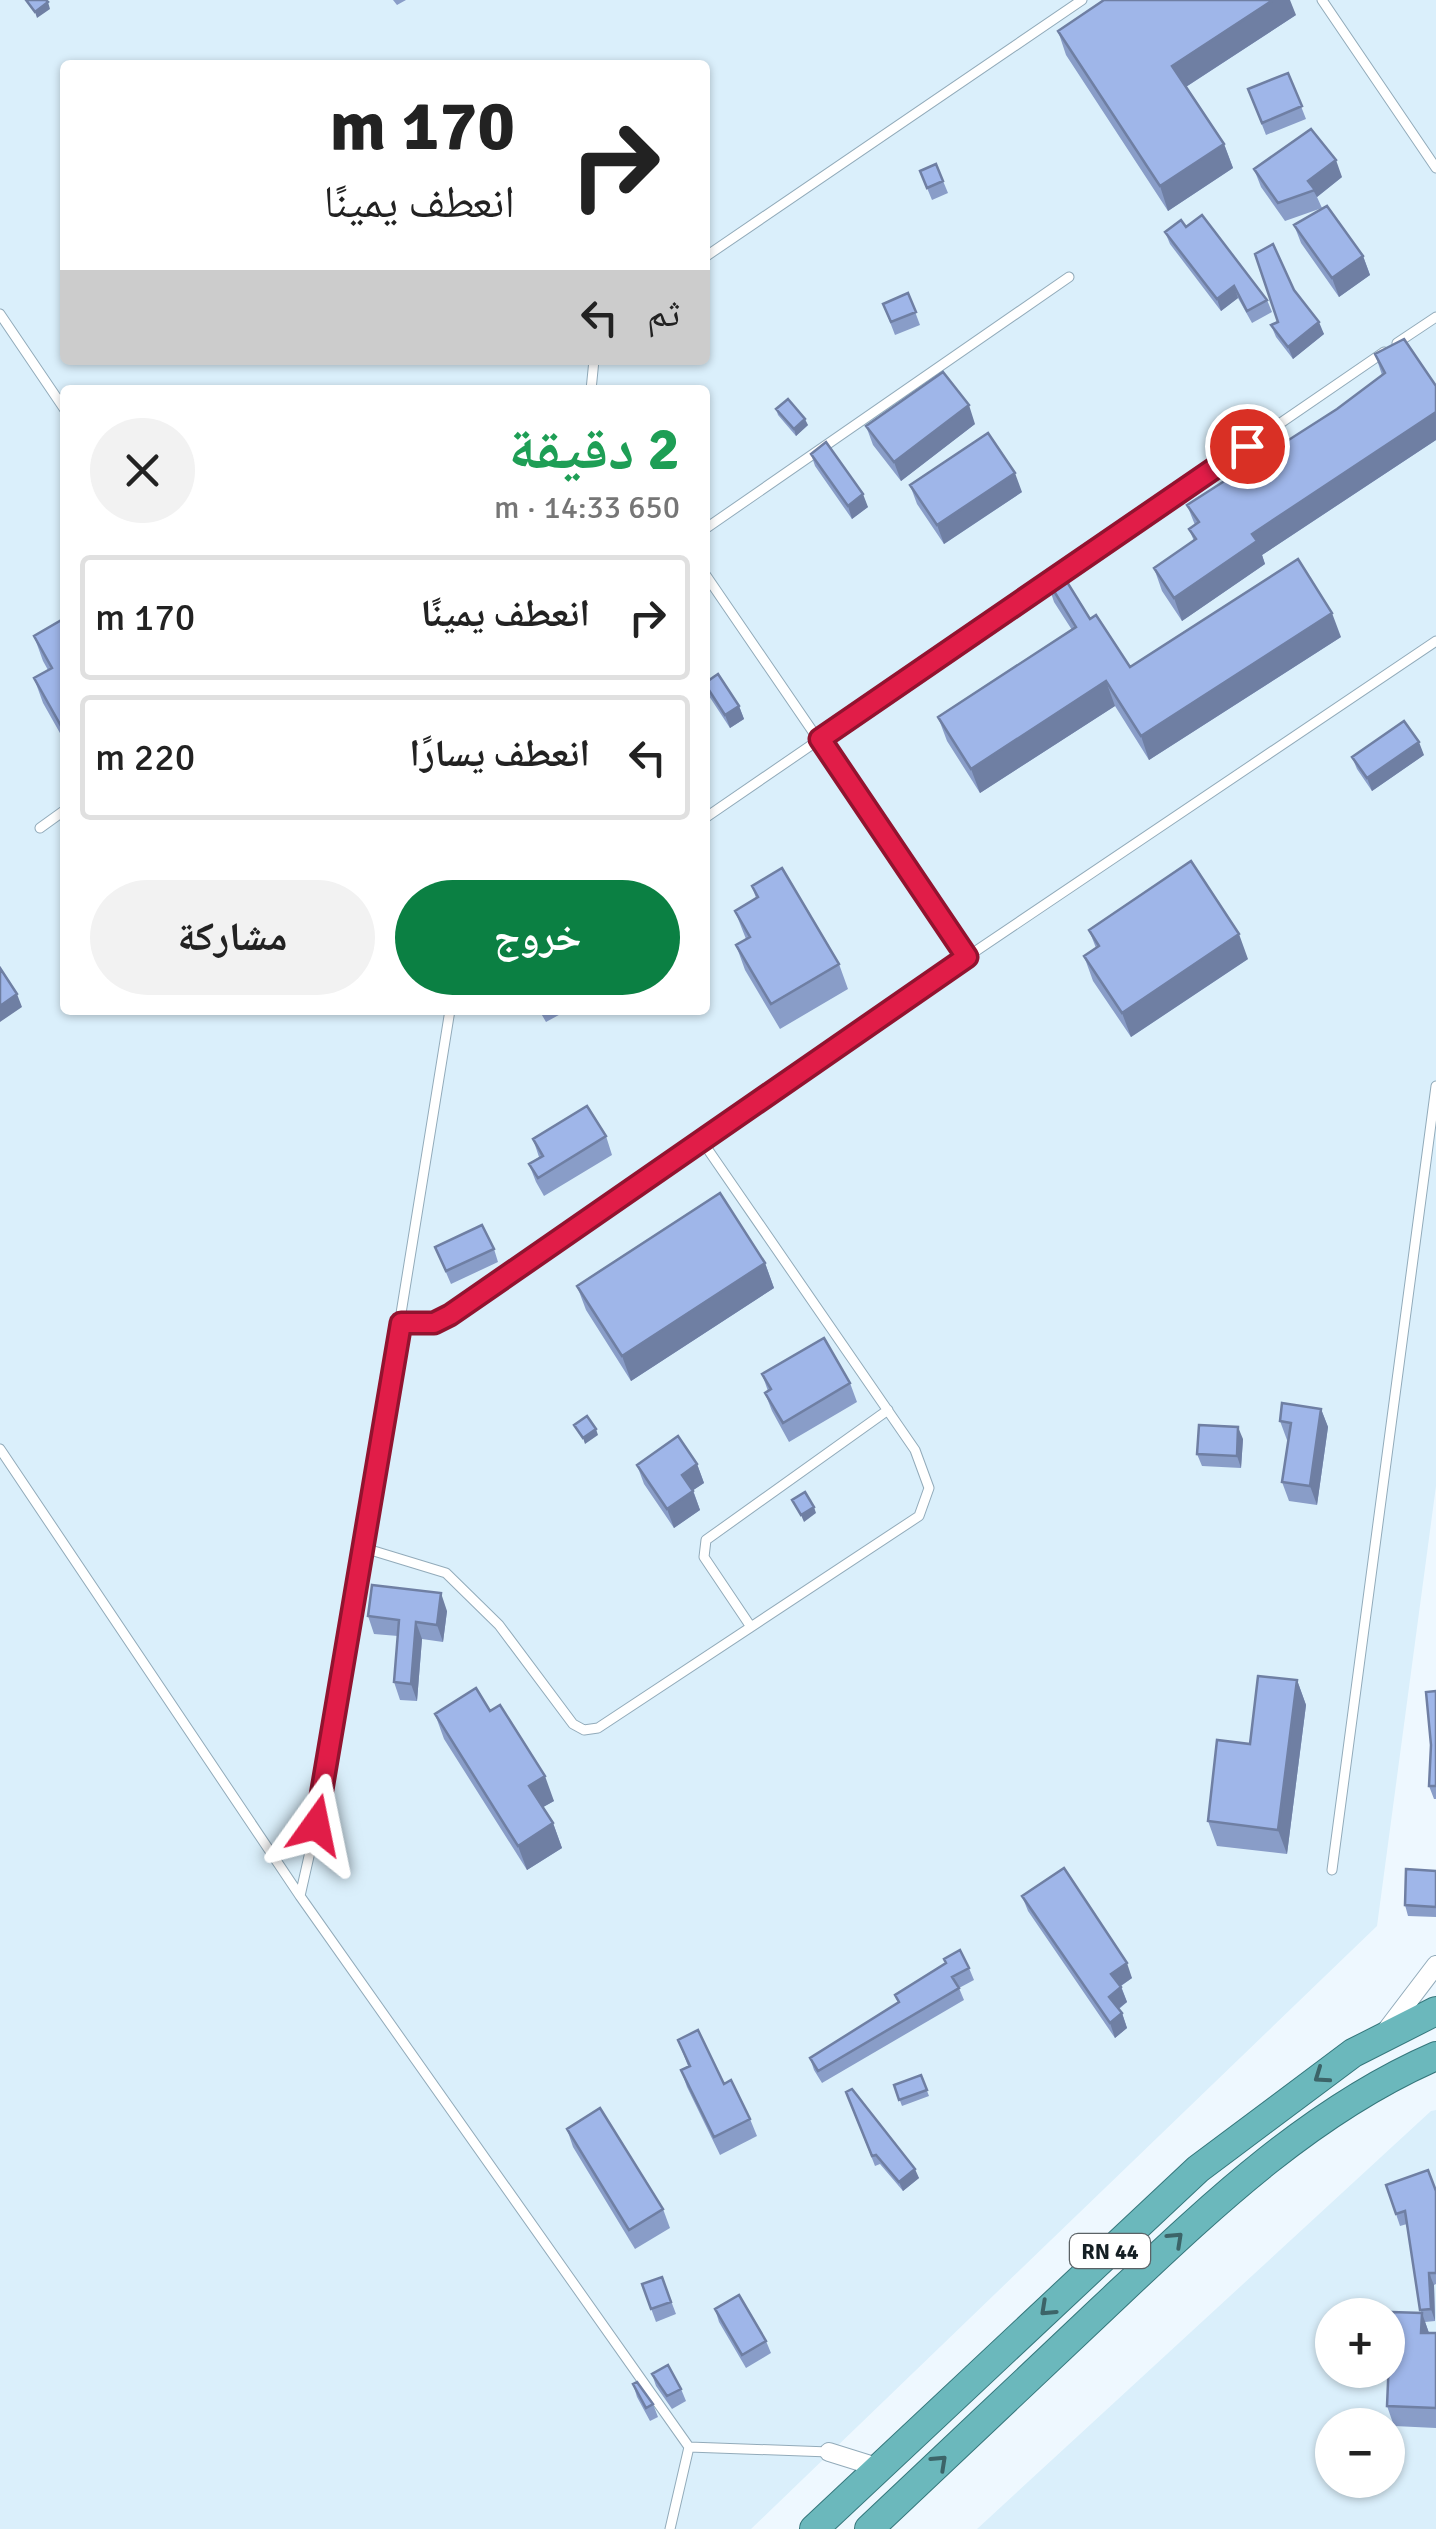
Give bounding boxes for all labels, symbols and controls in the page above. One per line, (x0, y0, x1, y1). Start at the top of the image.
text: 170 m (330, 83, 515, 169)
icon: right (550, 100, 680, 230)
text: انعطف يمينًا (324, 175, 515, 230)
icon: left (572, 290, 627, 345)
text: ثم (647, 290, 680, 337)
pin (1205, 404, 1290, 489)
text: 2 دقيقة (508, 413, 680, 487)
button: close (90, 418, 195, 523)
icon: arrive (1220, 419, 1275, 474)
text: 650 m · 14:33 (494, 488, 680, 527)
text: انعطف يمينًا (420, 590, 590, 637)
icon: right (620, 590, 675, 645)
text: 170 m (95, 594, 195, 641)
text: انعطف يسارًا (409, 730, 590, 777)
icon: left (620, 730, 675, 785)
text: 220 m (95, 734, 195, 781)
button: مشاركة (90, 880, 375, 995)
button: خروج (395, 880, 680, 995)
position arrow (264, 1773, 368, 1877)
one-way arrow (1313, 2064, 1332, 2082)
one-way arrow (1165, 2233, 1183, 2251)
road number: RN 44 (1070, 2234, 1150, 2268)
one-way arrow (1040, 2297, 1059, 2315)
map controls (1315, 2298, 1405, 2498)
button: + (1315, 2298, 1405, 2388)
button: − (1315, 2408, 1405, 2498)
one-way arrow (928, 2456, 947, 2474)

